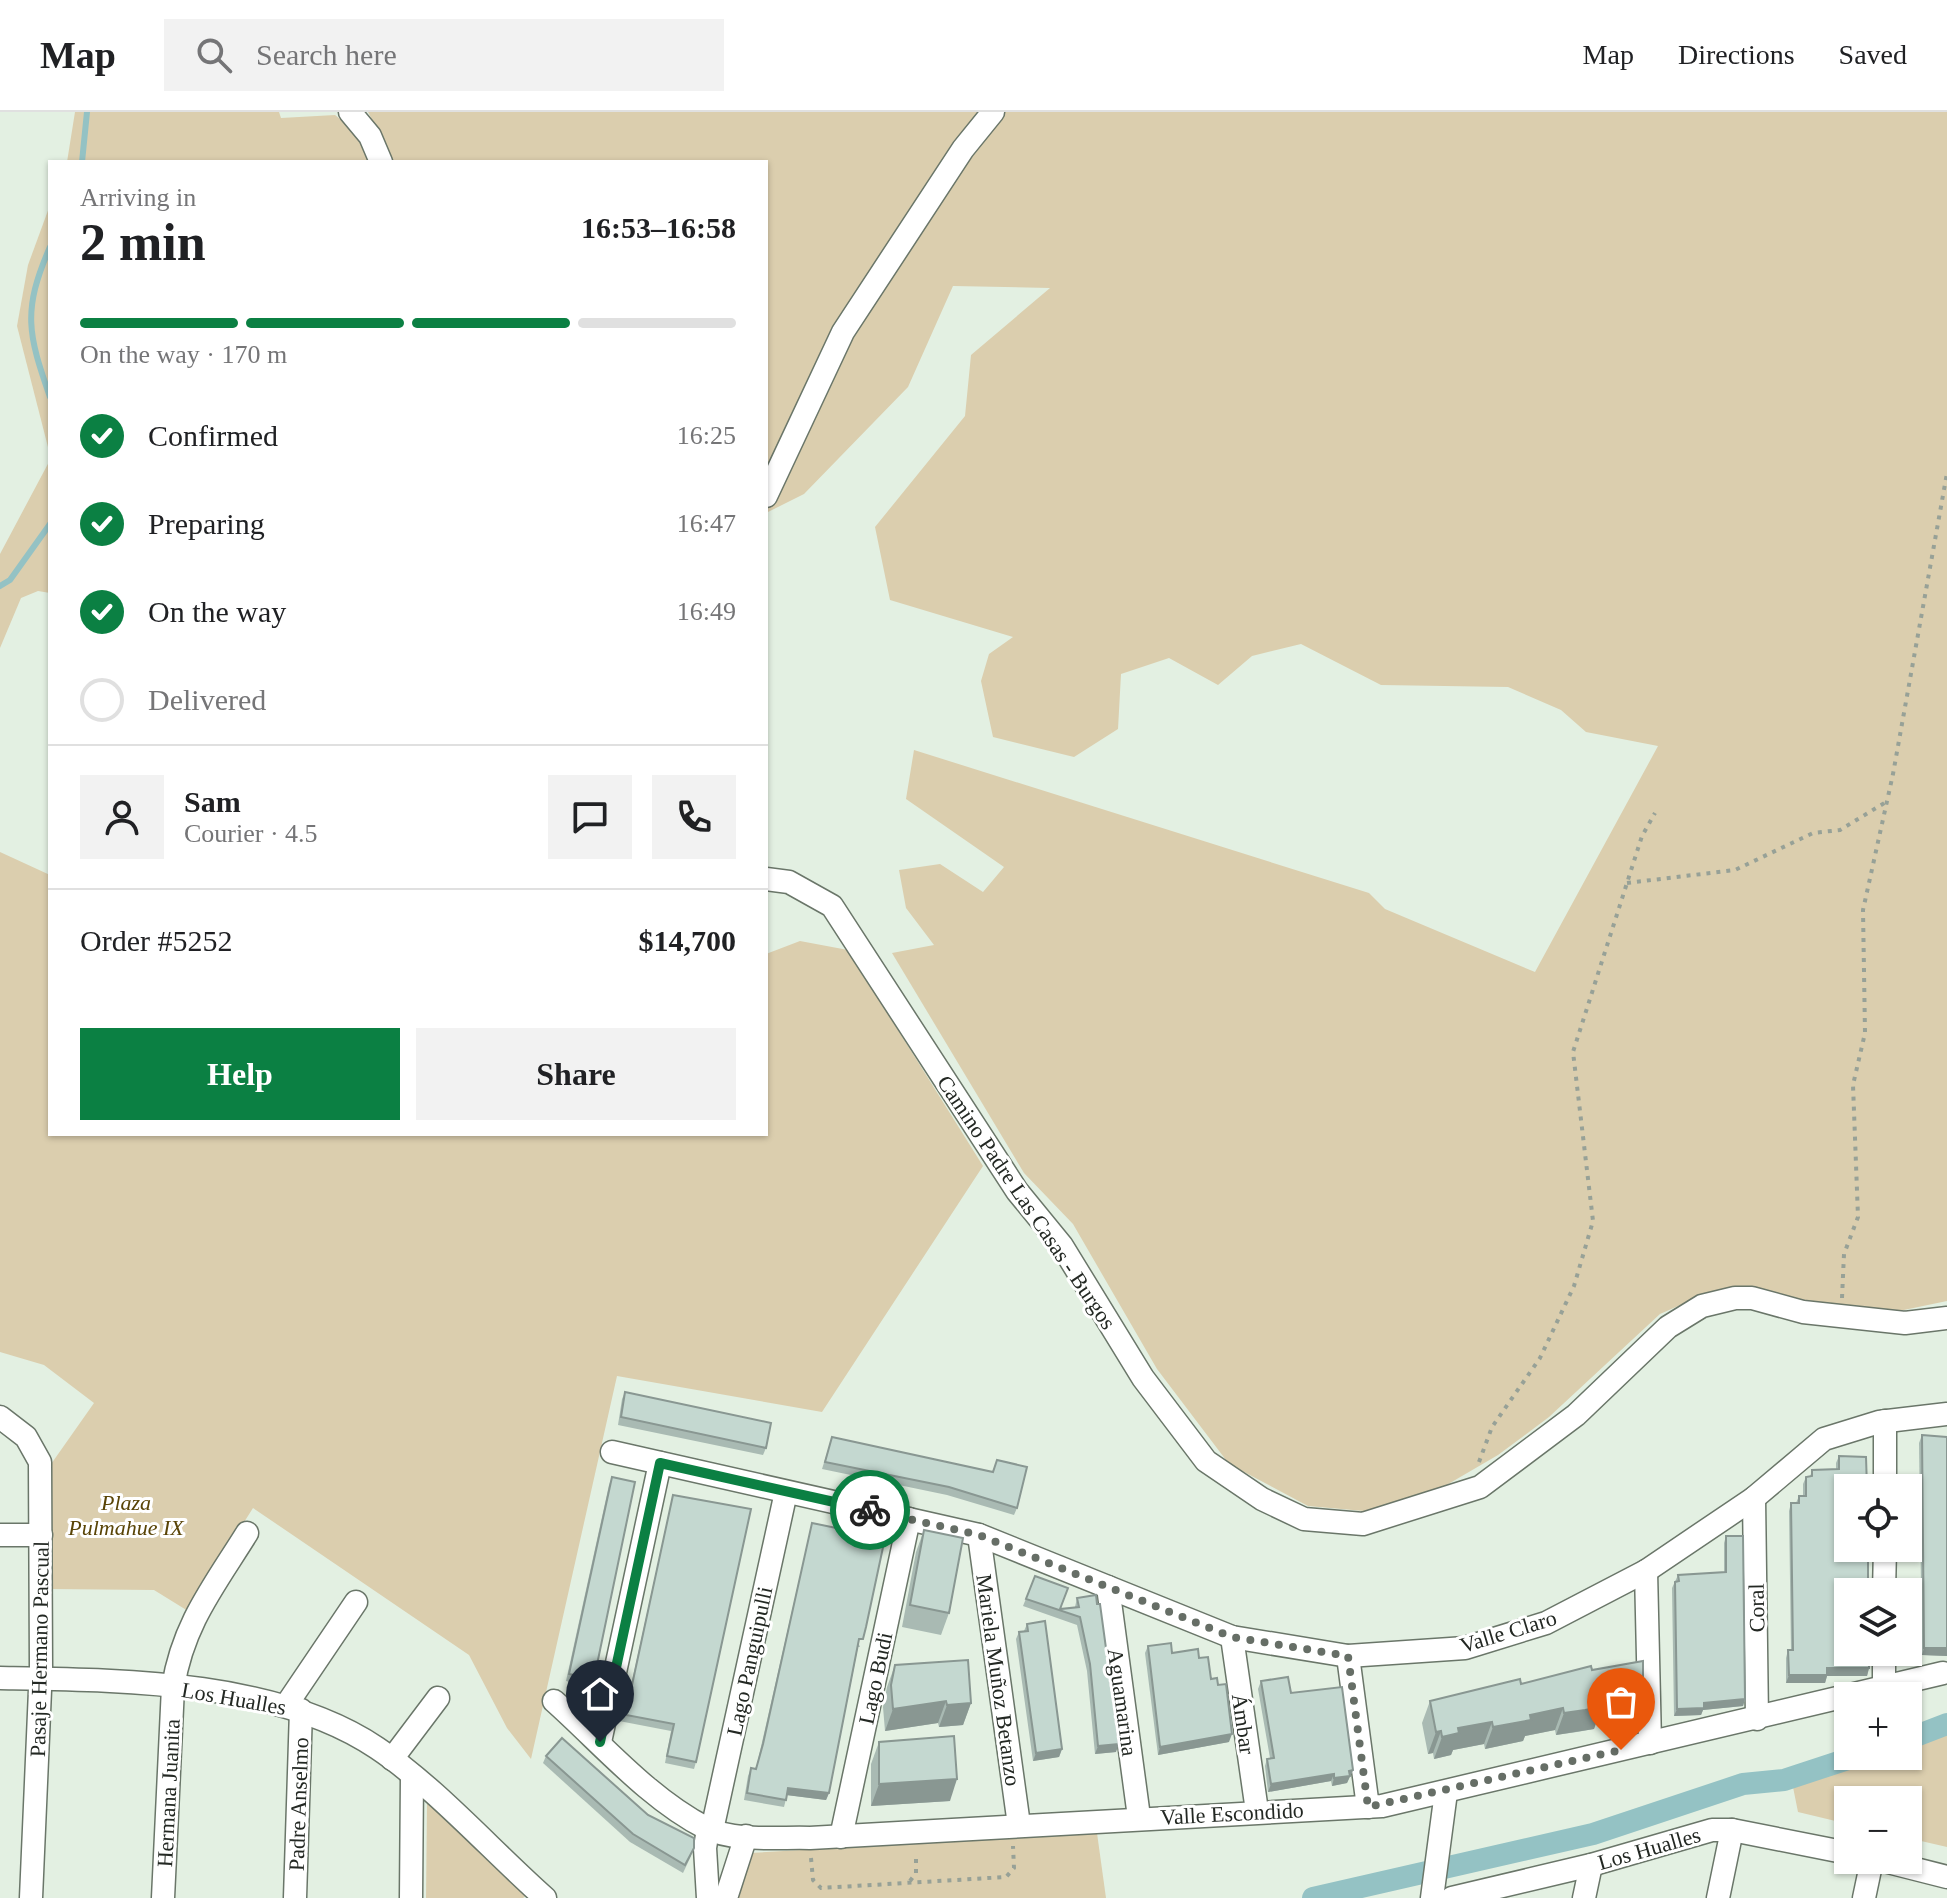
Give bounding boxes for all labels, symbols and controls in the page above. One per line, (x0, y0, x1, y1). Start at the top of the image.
search box (164, 19, 724, 91)
icon: search (192, 33, 236, 77)
text: Map (40, 34, 116, 76)
text: Search here (256, 38, 397, 71)
text: Map (1583, 39, 1634, 70)
text: Directions (1678, 39, 1795, 70)
text: Saved (1839, 39, 1907, 70)
text: Arriving in (80, 183, 196, 212)
text: 16:53–16:58 (581, 211, 736, 244)
text: 2 min (80, 214, 206, 271)
text: On the way · 170 m (80, 340, 287, 369)
icon: check (80, 414, 124, 458)
text: Confirmed (148, 419, 278, 452)
text: 16:25 (677, 421, 736, 450)
icon: check (80, 502, 124, 546)
text: Preparing (148, 507, 265, 540)
text: 16:47 (677, 509, 736, 538)
icon: check (80, 590, 124, 634)
text: On the way (148, 595, 286, 628)
text: 16:49 (677, 597, 736, 626)
text: Delivered (148, 683, 266, 716)
button: person (80, 775, 164, 859)
button: chat (548, 775, 632, 859)
button: phone (652, 775, 736, 859)
text: Sam (184, 785, 241, 818)
text: Courier · 4.5 (184, 819, 318, 848)
text: Order #5252 (80, 924, 232, 957)
text: $14,700 (639, 924, 736, 957)
button: Help (80, 1028, 400, 1120)
button: Share (416, 1028, 736, 1120)
street label: Camino Padre Las Casas - Burgos (932, 1071, 1121, 1334)
courier (830, 1470, 910, 1550)
map controls (1834, 1474, 1922, 1874)
button: locate (1834, 1474, 1922, 1562)
icon: bike (848, 1488, 892, 1532)
park label: Plaza Pulmahue IX (67, 1490, 185, 1540)
street label: Pasaje Hermano Pascual (25, 1541, 54, 1757)
street label: Mariela Muñoz Betanzo (971, 1572, 1026, 1788)
button: layers (1834, 1578, 1922, 1666)
street label: Coral (1744, 1583, 1769, 1633)
street label: Lago Panguipulli (721, 1584, 778, 1738)
street label: Valle Claro (1457, 1605, 1559, 1658)
street label: Lago Budi (854, 1630, 897, 1726)
street label: Aguamarina (1103, 1646, 1142, 1758)
pin (566, 1660, 634, 1742)
pin (1587, 1668, 1655, 1750)
icon: home (578, 1672, 622, 1716)
street label: Los Hualles (180, 1677, 288, 1720)
icon: bag (1599, 1680, 1643, 1724)
button: + (1834, 1682, 1922, 1770)
street label: Ámbar (1227, 1692, 1260, 1757)
street label: Hermana Juanita (152, 1718, 185, 1868)
street label: Padre Anselmo (284, 1737, 313, 1871)
button: − (1834, 1786, 1922, 1874)
street label: Valle Escondido (1160, 1797, 1304, 1830)
street label: Los Hualles (1595, 1822, 1703, 1875)

